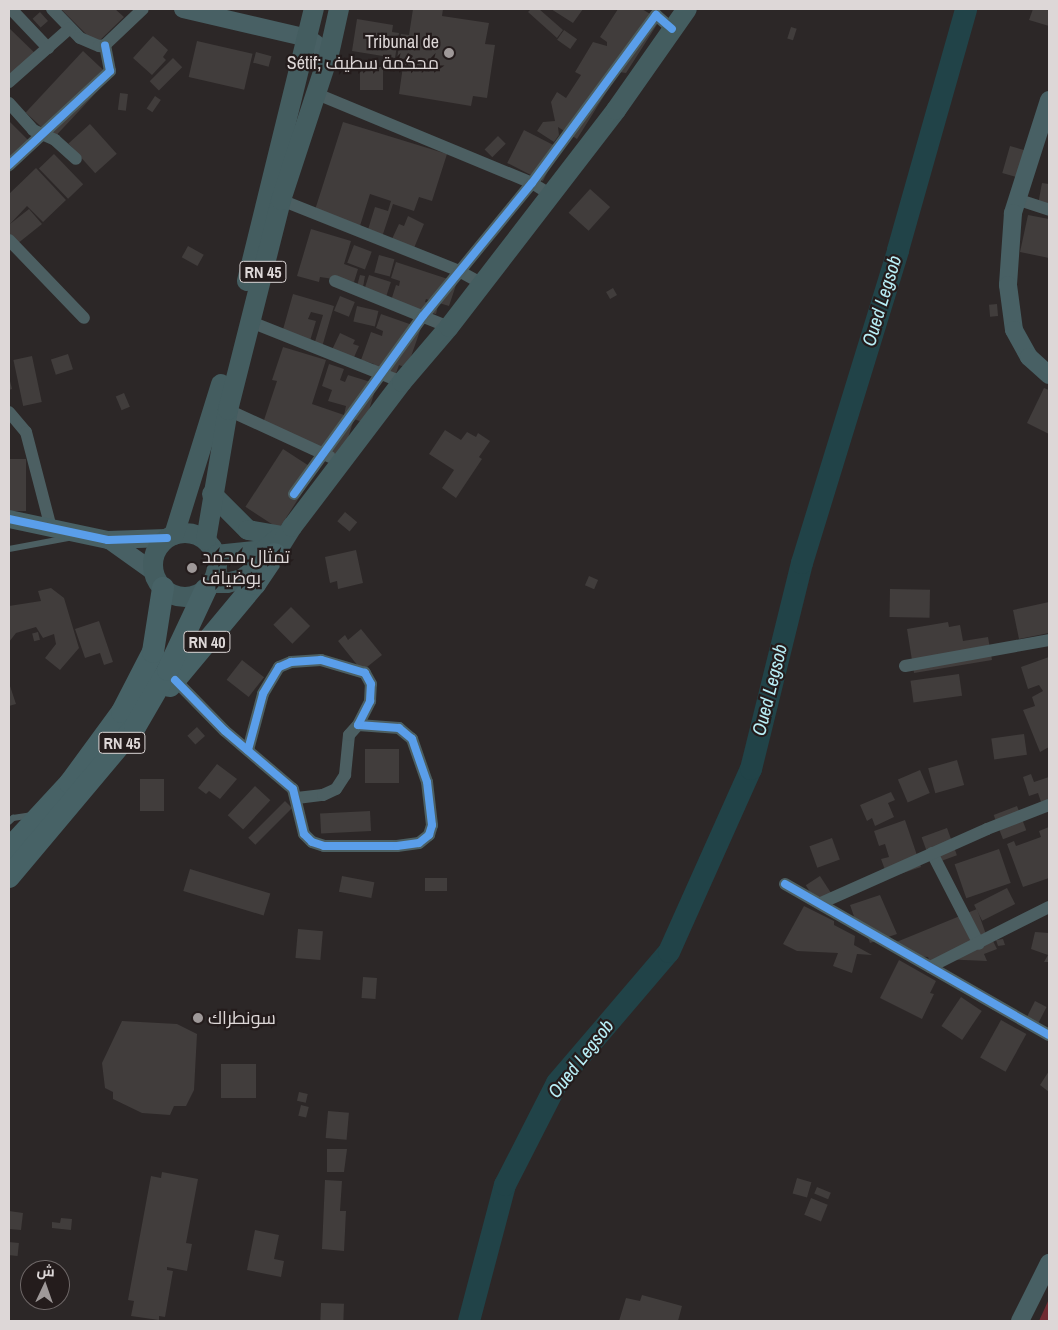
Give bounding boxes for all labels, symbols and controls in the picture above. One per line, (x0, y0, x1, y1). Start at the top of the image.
place label: Tribunal de Sétif; محكمة سطيف (287, 32, 439, 74)
marker: Tribunal de Sétif; محكمة سطيف (443, 47, 455, 59)
water label: Oued Legsob (857, 253, 907, 349)
road number: RN 45 (239, 258, 287, 286)
place label: تمثال محمد بوضياف (202, 547, 290, 590)
marker: تمثال محمد بوضياف (186, 562, 198, 574)
road number: RN 40 (183, 628, 231, 656)
water label: Oued Legsob (748, 642, 792, 738)
road number: RN 45 (98, 730, 146, 756)
place label: سونطراك (208, 1007, 276, 1029)
marker: سونطراك (192, 1012, 204, 1024)
water label: Oued Legsob (543, 1015, 619, 1103)
north arrow (20, 1260, 70, 1310)
text: ش (36, 1262, 55, 1280)

